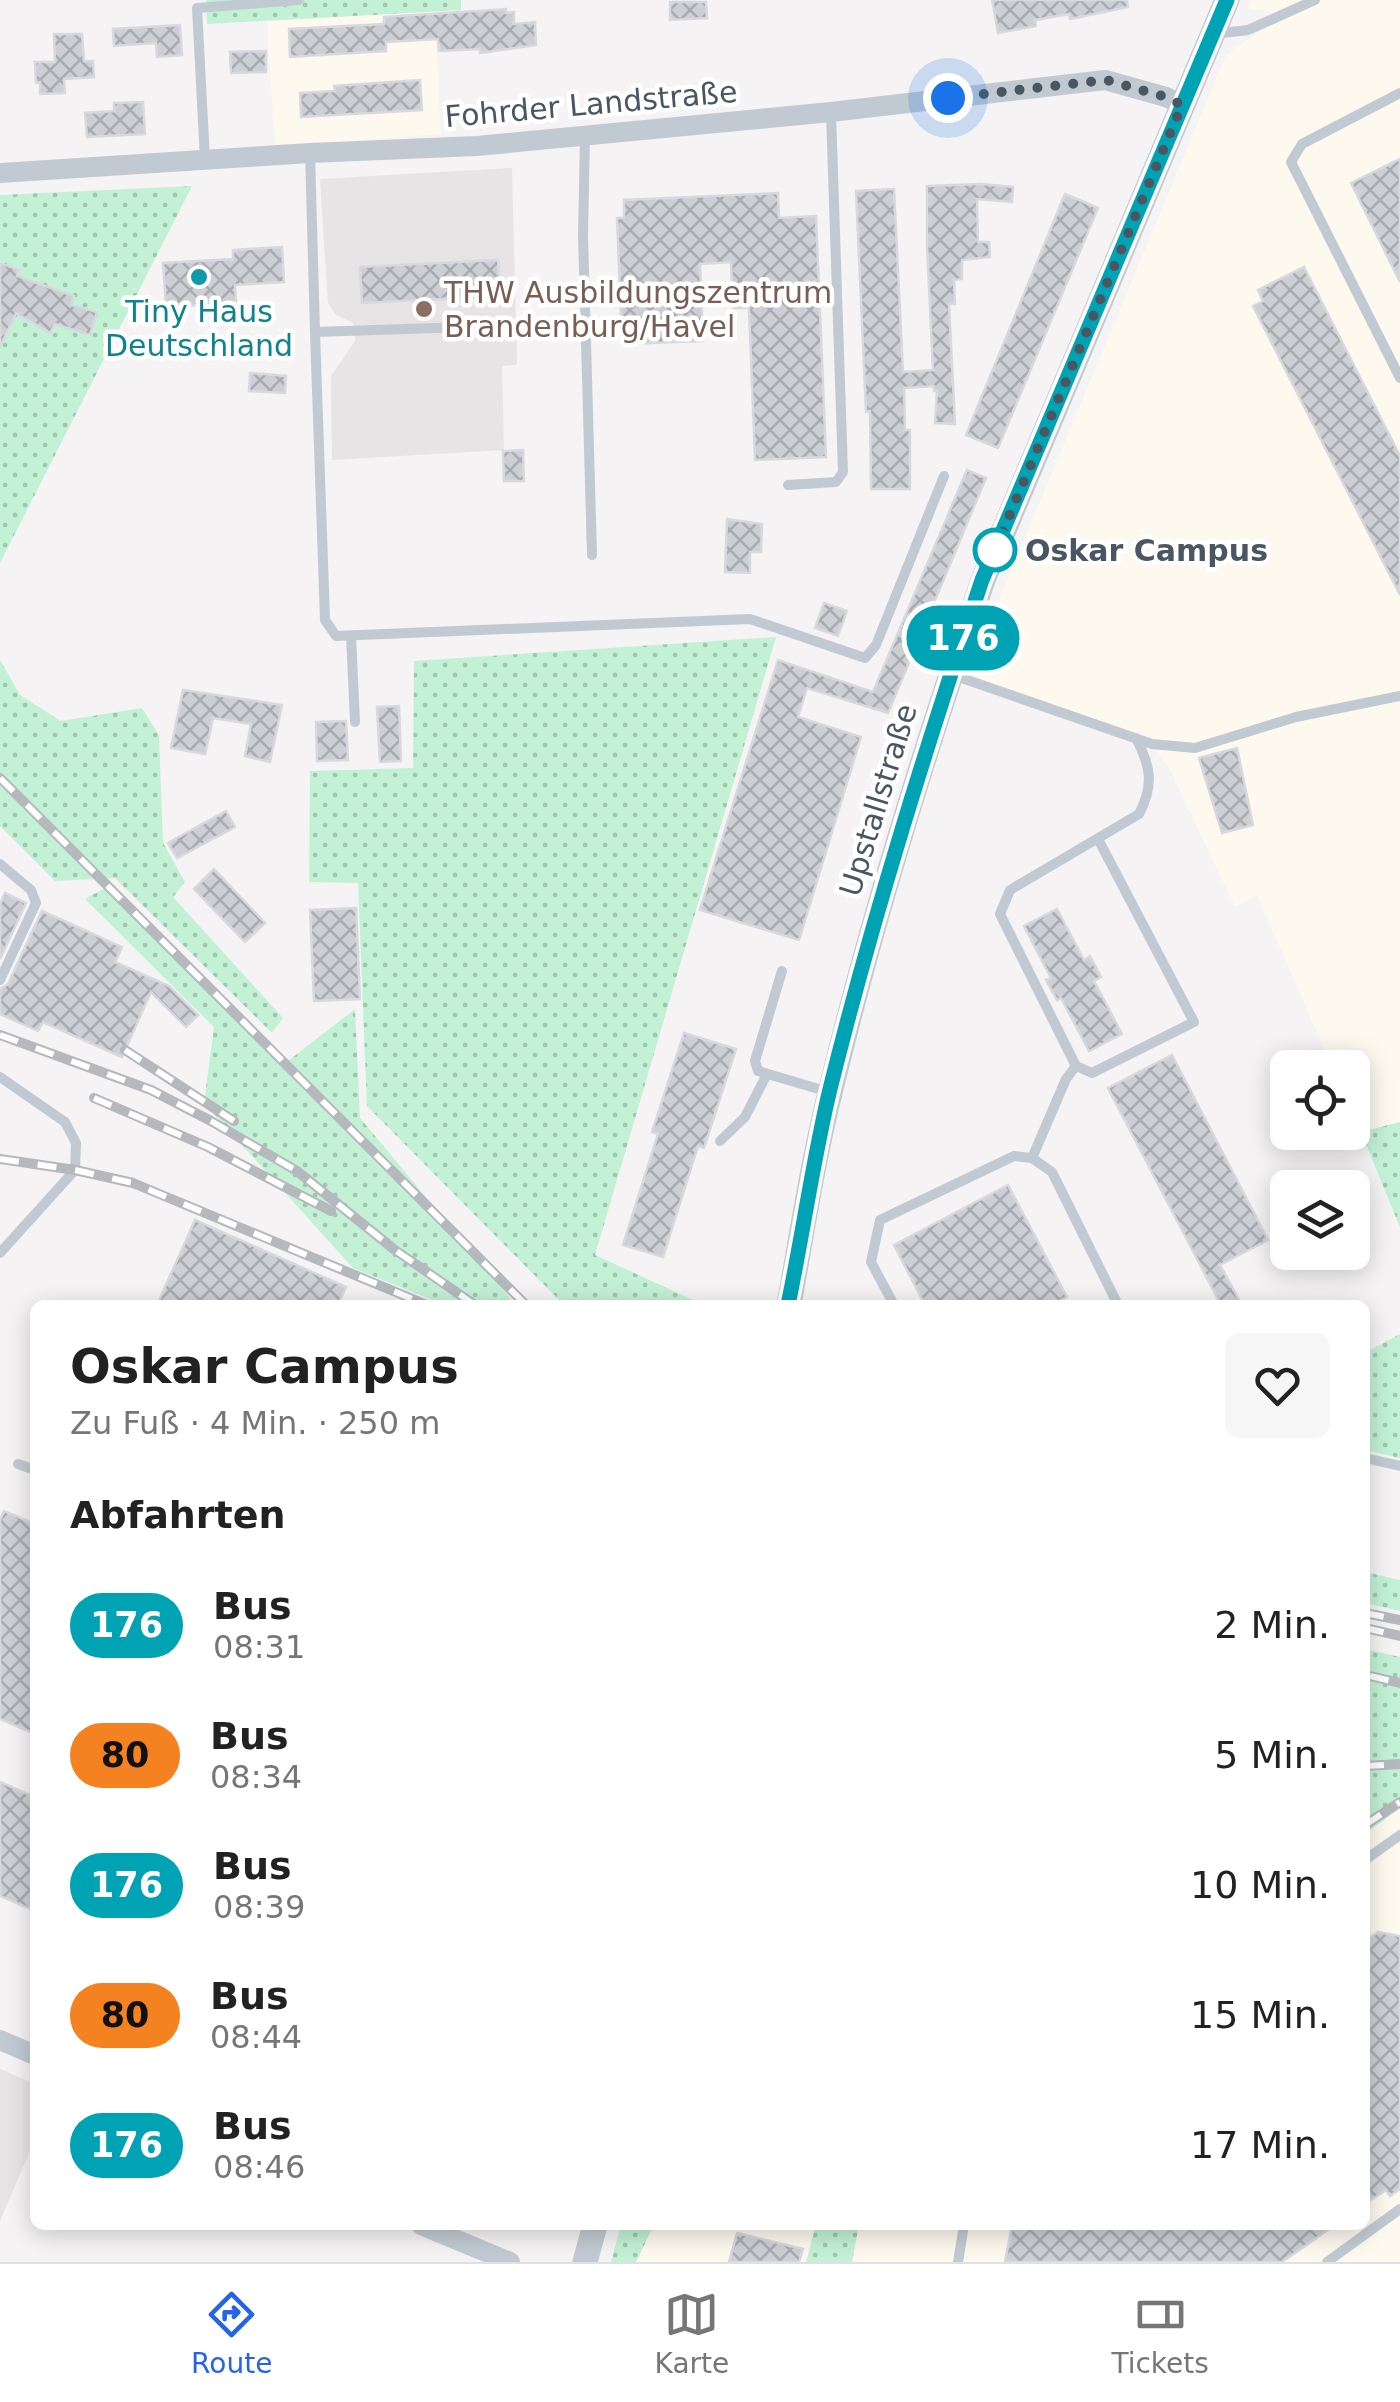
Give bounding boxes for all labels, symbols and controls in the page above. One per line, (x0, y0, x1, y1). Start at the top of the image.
your location (923, 73, 973, 123)
street label: Fohrder Landstraße (443, 74, 739, 134)
marker: Tiny Haus Deutschland (188, 266, 210, 288)
place label: THW Ausbildungszentrum Brandenburg/Havel (443, 275, 832, 344)
place label: Tiny Haus Deutschland (105, 294, 293, 363)
marker: THW Ausbildungszentrum Brandenburg/Havel (413, 298, 435, 320)
marker: Oskar Campus (974, 529, 1016, 571)
place label: Oskar Campus (1025, 533, 1268, 568)
line badge: 176 (906, 606, 1020, 670)
text: 176 (926, 618, 1000, 658)
street label: Upstallstraße (832, 700, 924, 900)
map controls (1270, 1050, 1370, 1270)
button: locate (1270, 1050, 1370, 1150)
button: layers (1270, 1170, 1370, 1270)
button: heart (1225, 1333, 1330, 1438)
text: Oskar Campus (70, 1338, 459, 1394)
text: Zu Fuß · 4 Min. · 250 m (70, 1404, 440, 1442)
text: Abfahrten (70, 1493, 286, 1537)
text: Bus (213, 1584, 292, 1628)
text: 2 Min. (1214, 1603, 1330, 1647)
text: 176 (90, 1605, 163, 1645)
text: 08:31 (213, 1628, 305, 1666)
text: Bus (210, 1714, 289, 1758)
text: 5 Min. (1214, 1733, 1330, 1777)
text: 80 (101, 1735, 149, 1775)
text: 08:34 (210, 1758, 302, 1796)
text: Bus (213, 1844, 292, 1888)
text: 10 Min. (1190, 1863, 1330, 1907)
text: 176 (90, 1865, 163, 1905)
text: 08:39 (213, 1888, 305, 1926)
text: Bus (210, 1974, 289, 2018)
text: 15 Min. (1190, 1993, 1330, 2037)
text: 80 (101, 1995, 149, 2035)
text: 08:44 (210, 2018, 302, 2056)
text: Bus (213, 2104, 292, 2148)
text: 17 Min. (1190, 2123, 1330, 2167)
text: 176 (90, 2125, 163, 2165)
text: 08:46 (213, 2148, 305, 2186)
tab: Route (191, 2287, 272, 2380)
tab: Karte (655, 2287, 729, 2380)
tab: Tickets (1111, 2287, 1209, 2380)

